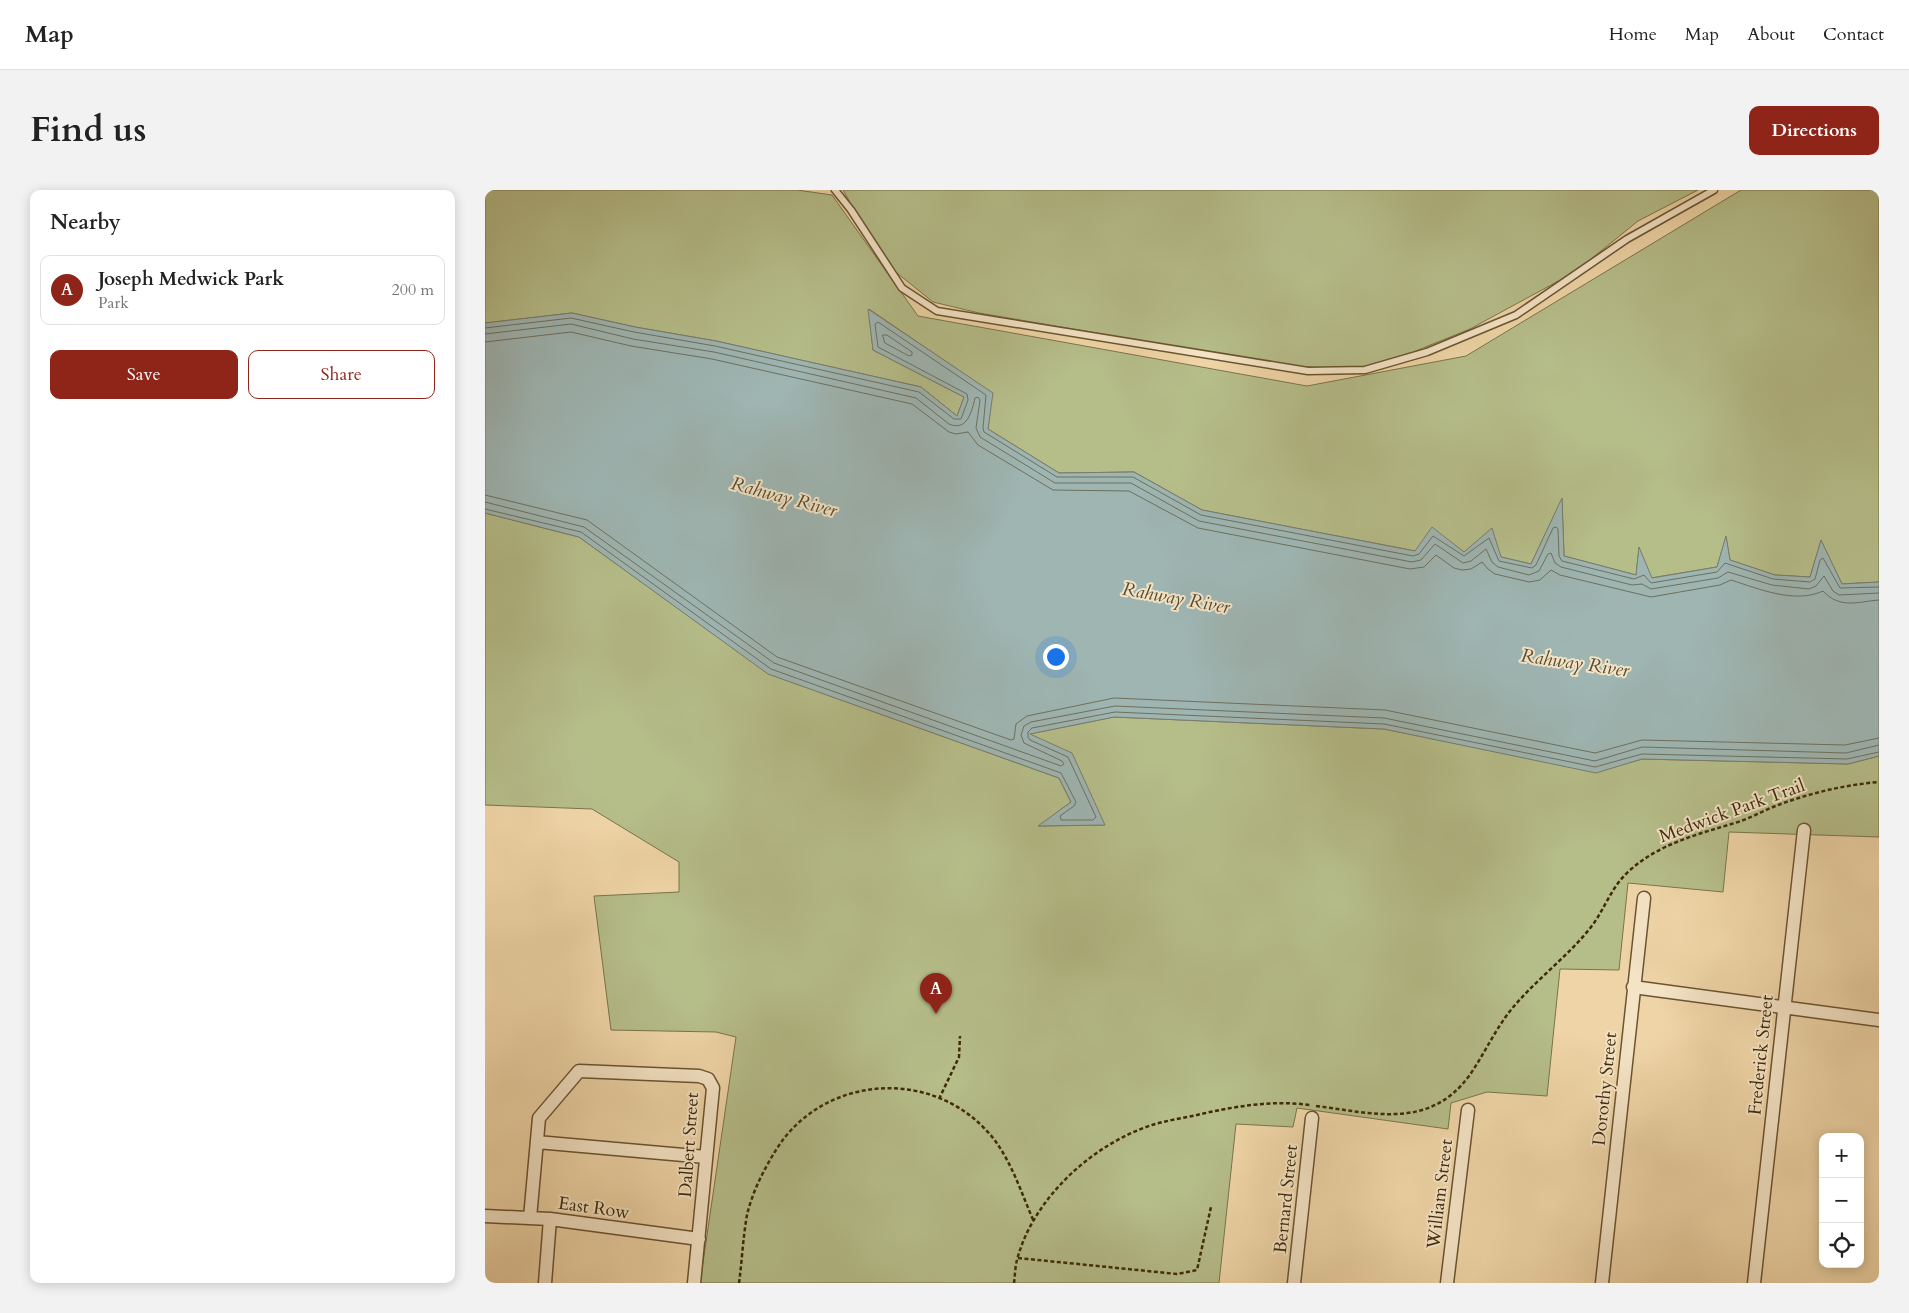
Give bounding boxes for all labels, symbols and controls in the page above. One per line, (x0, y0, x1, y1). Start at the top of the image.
text: Map (25, 18, 74, 51)
text: Home (1609, 22, 1657, 47)
text: Map (1685, 22, 1719, 47)
text: About (1747, 22, 1795, 47)
text: Contact (1823, 22, 1884, 47)
text: Find us (30, 106, 146, 154)
button: Directions (1749, 106, 1879, 155)
text: Nearby (50, 208, 121, 237)
text: Joseph Medwick Park (98, 266, 284, 292)
text: A (61, 279, 73, 301)
text: 200 m (392, 279, 434, 301)
text: Park (98, 292, 129, 314)
button: Save (50, 350, 238, 399)
button: Share (248, 350, 435, 399)
water label: Rahway River (728, 470, 841, 524)
water label: Rahway River (1120, 576, 1233, 620)
water label: Rahway River (1519, 643, 1631, 684)
your location (1043, 644, 1069, 670)
street label: Medwick Park Trail (1656, 773, 1809, 849)
pin: A (920, 973, 952, 1014)
street label: Frederick Street (1742, 994, 1780, 1116)
street label: Dorothy Street (1587, 1031, 1623, 1147)
street label: Dalbert Street (673, 1091, 705, 1198)
map controls (1819, 1133, 1864, 1268)
button: + (1819, 1133, 1864, 1178)
street label: William Street (1421, 1137, 1459, 1251)
street label: Bernard Street (1268, 1143, 1304, 1255)
button: − (1819, 1178, 1864, 1223)
street label: East Row (557, 1191, 632, 1225)
button: locate (1819, 1223, 1864, 1268)

